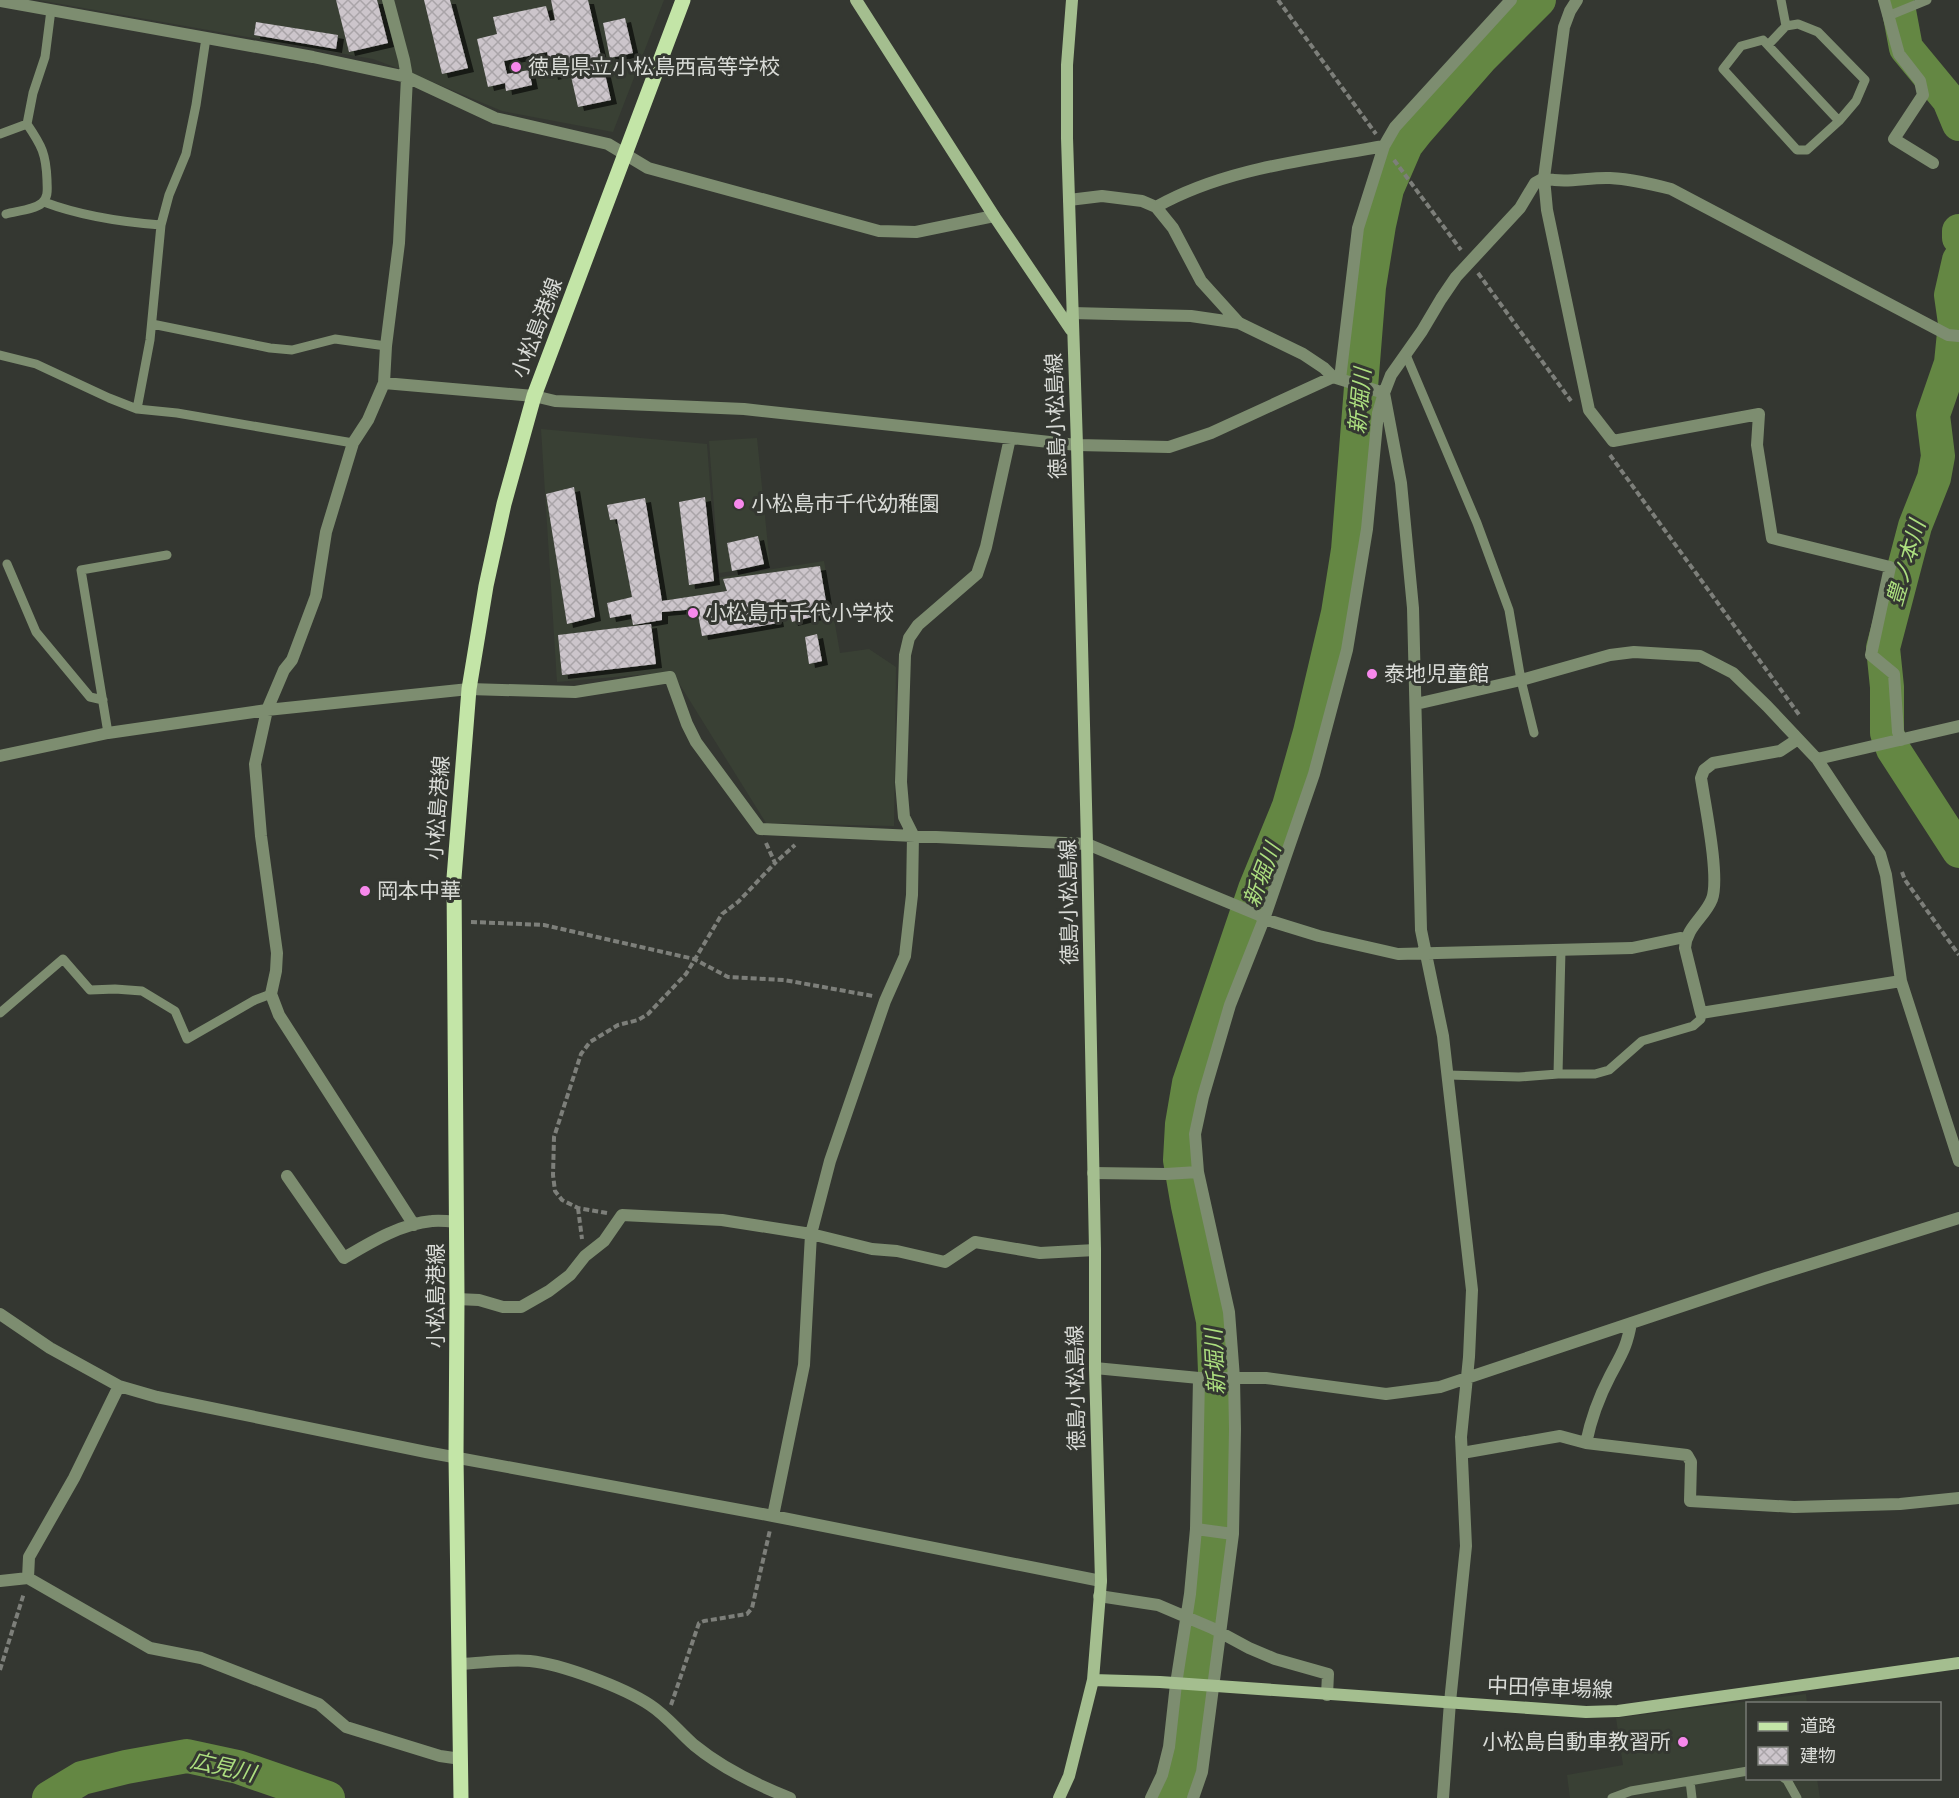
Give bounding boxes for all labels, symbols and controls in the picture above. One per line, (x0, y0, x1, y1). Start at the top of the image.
place label: 徳島県立小松島西高等学校 (528, 54, 780, 80)
marker: 徳島県立小松島西高等学校 (509, 60, 523, 74)
street label: 小松島港線 (506, 274, 568, 382)
street label: 徳島小松島線 (1041, 353, 1071, 479)
water label: 新堀川 (1344, 365, 1376, 435)
place label: 小松島市千代幼稚園 (751, 491, 940, 517)
marker: 小松島市千代幼稚園 (732, 497, 746, 511)
water label: 豊ノ本川 (1881, 515, 1932, 609)
place label: 小松島市千代小学校 (705, 600, 894, 626)
marker: 小松島市千代小学校 (686, 606, 700, 620)
place label: 泰地児童館 (1384, 661, 1489, 687)
marker: 泰地児童館 (1365, 667, 1379, 681)
street label: 小松島港線 (421, 755, 455, 861)
water label: 新堀川 (1238, 837, 1287, 911)
street label: 徳島小松島線 (1055, 839, 1083, 965)
place label: 岡本中華 (377, 878, 461, 904)
marker: 岡本中華 (358, 884, 372, 898)
street label: 小松島港線 (423, 1244, 449, 1349)
street label: 徳島小松島線 (1062, 1325, 1090, 1451)
water label: 新堀川 (1200, 1326, 1230, 1396)
street label: 中田停車場線 (1487, 1673, 1613, 1703)
legend (1746, 1702, 1941, 1780)
text: 道路 (1800, 1715, 1836, 1737)
place label: 小松島自動車教習所 (1482, 1729, 1671, 1755)
marker: 小松島自動車教習所 (1676, 1735, 1690, 1749)
text: 建物 (1800, 1745, 1836, 1767)
water label: 広見川 (188, 1746, 260, 1788)

